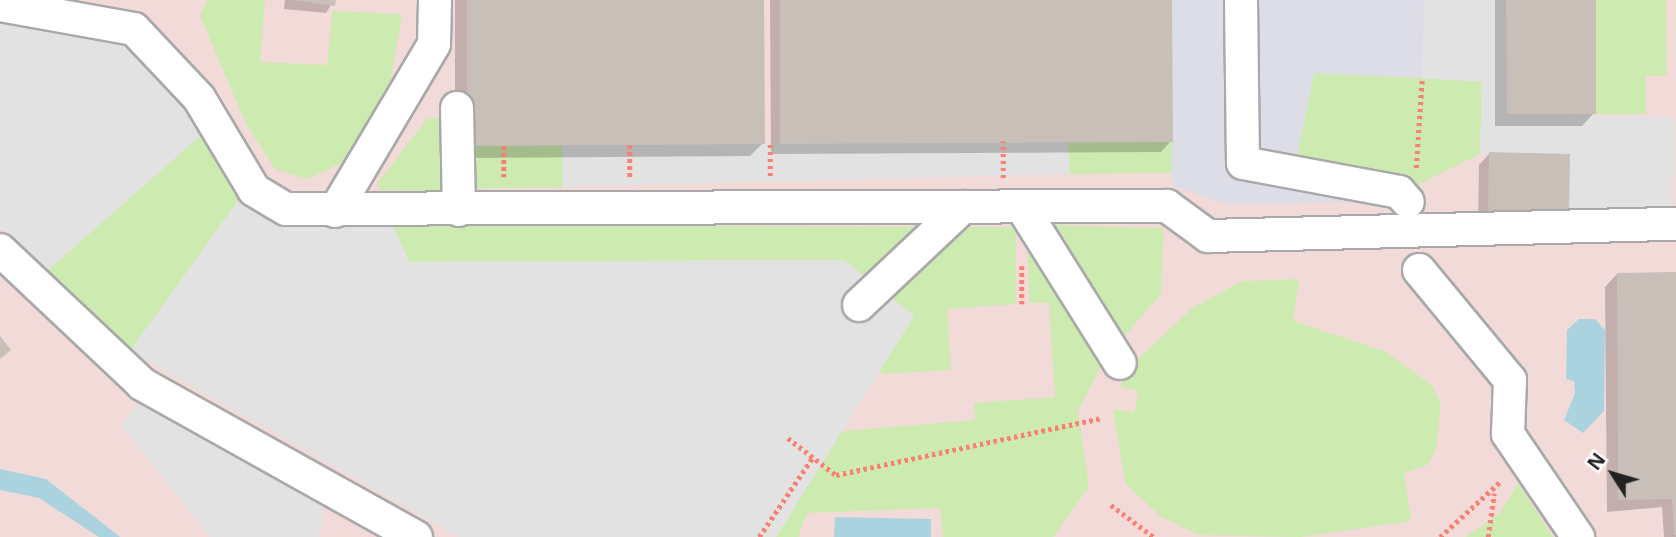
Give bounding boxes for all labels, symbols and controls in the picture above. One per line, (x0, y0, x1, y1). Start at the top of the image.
north arrow (1578, 439, 1648, 509)
text: N (1581, 447, 1611, 475)

